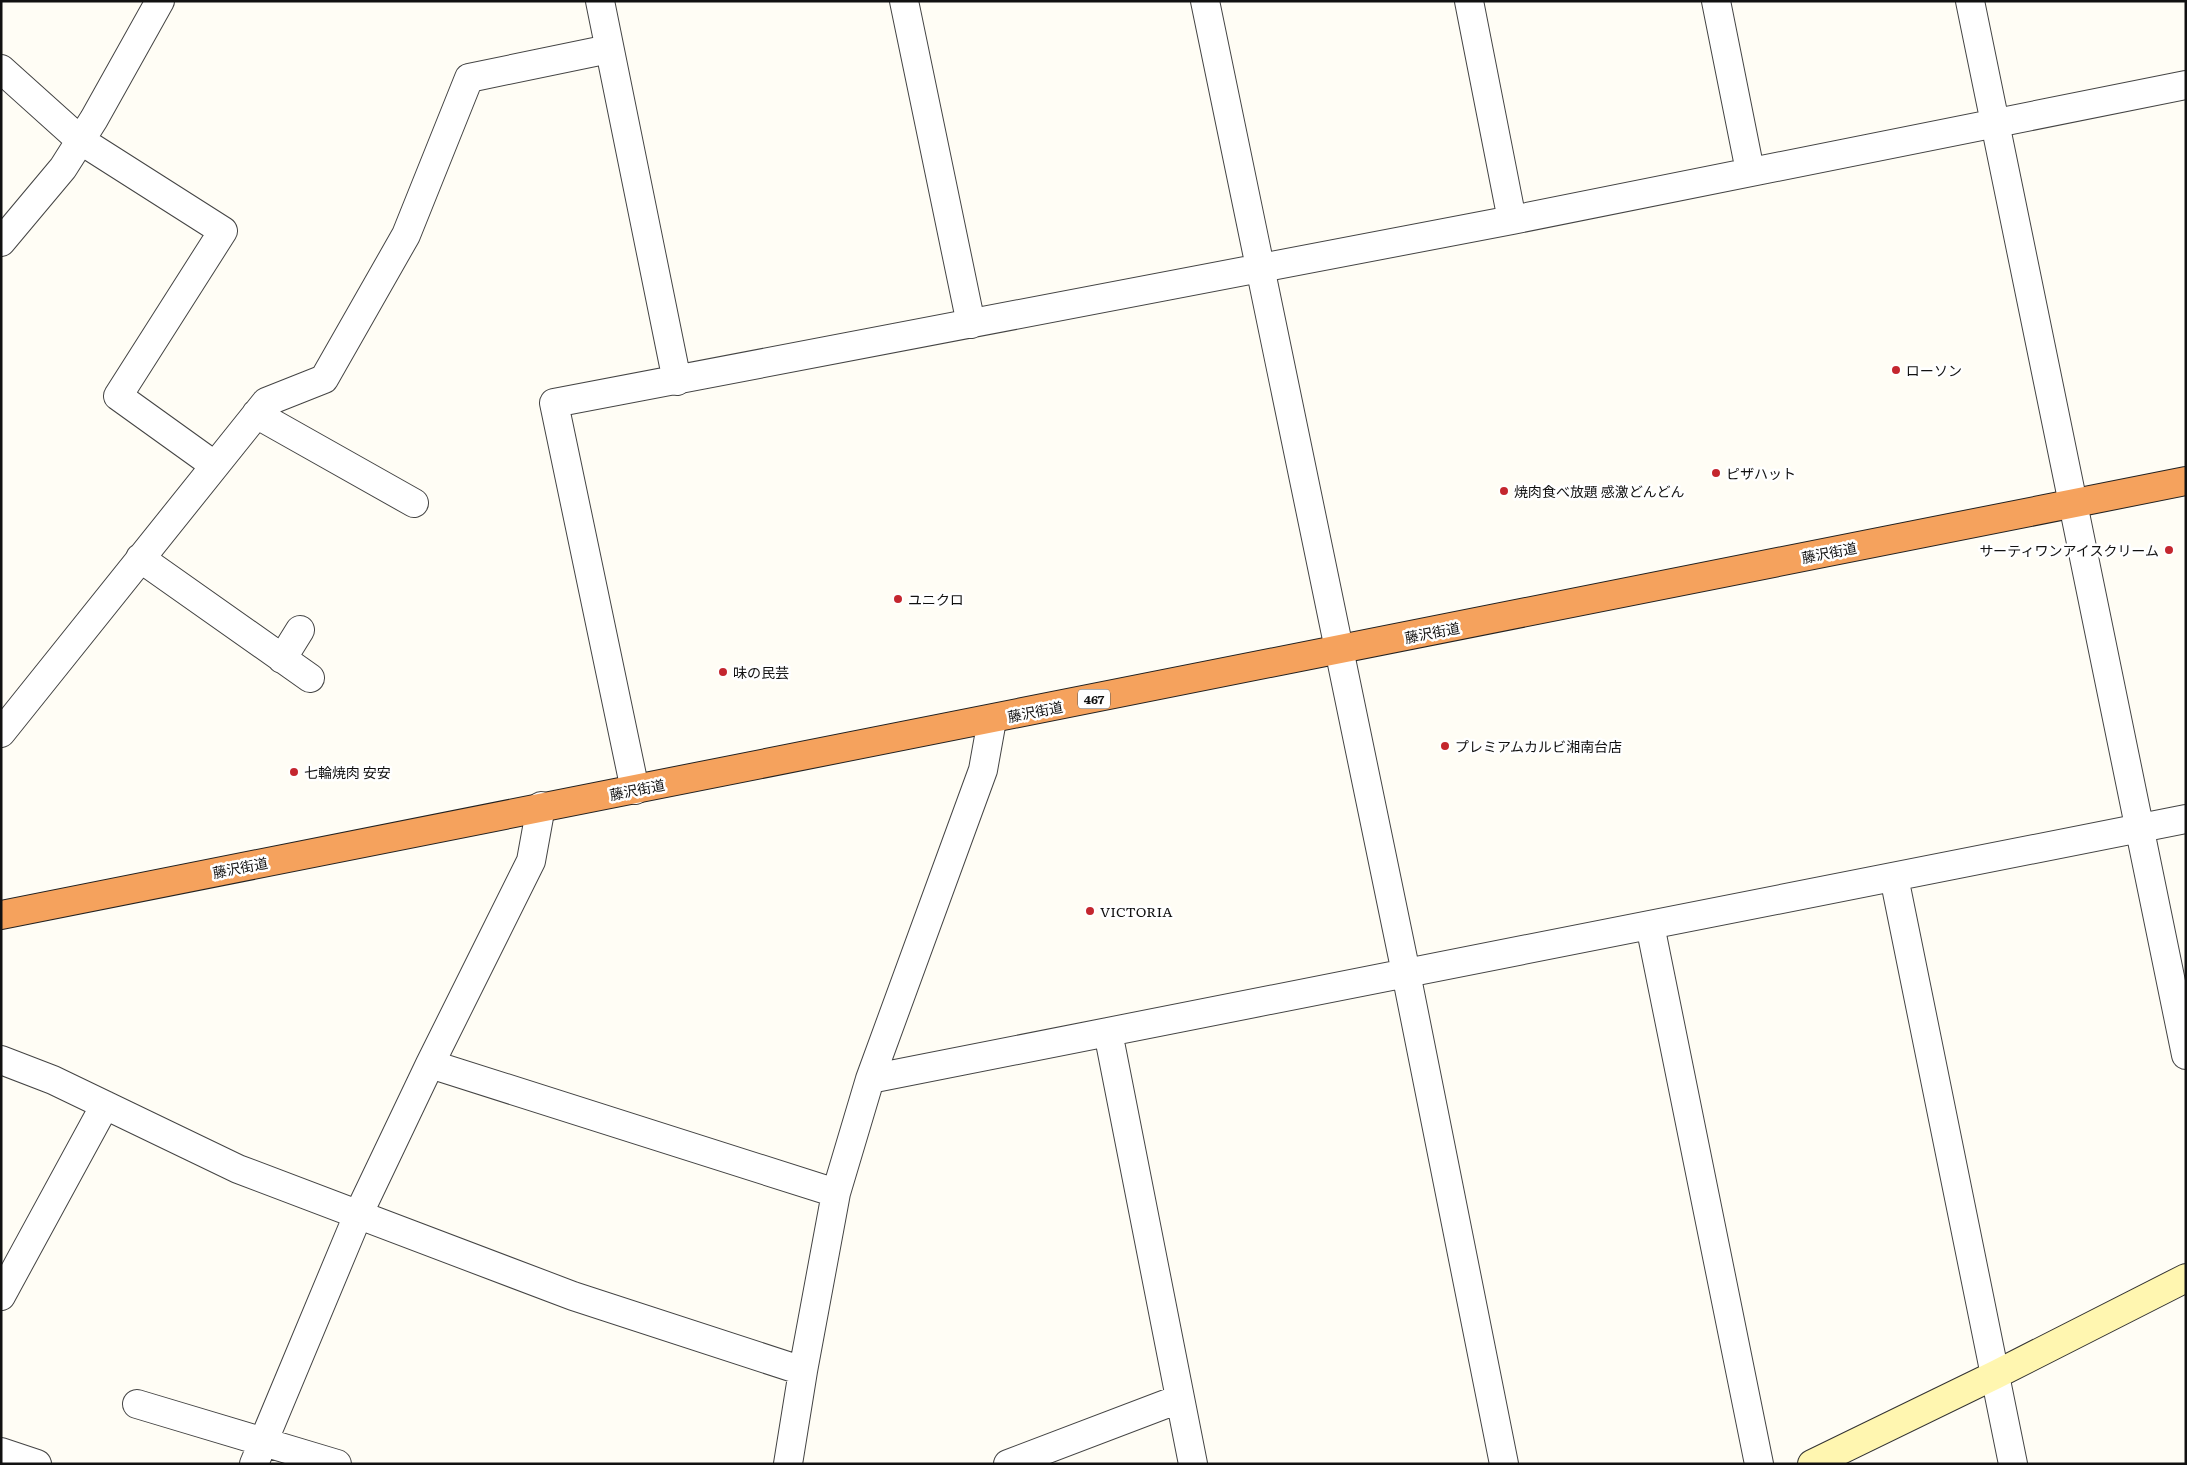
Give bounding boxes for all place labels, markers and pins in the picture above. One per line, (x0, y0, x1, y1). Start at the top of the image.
place label: ローソン (1906, 360, 1962, 380)
marker: ローソン (1890, 364, 1902, 376)
place label: ピザハット (1726, 463, 1796, 483)
marker: ピザハット (1710, 467, 1722, 479)
place label: 焼肉食べ放題 感激どんどん (1514, 481, 1684, 501)
marker: 焼肉食べ放題 感激どんどん (1498, 485, 1510, 497)
place label: サーティワンアイスクリーム (1979, 540, 2159, 560)
marker: サーティワンアイスクリーム (2163, 544, 2175, 556)
place label: ユニクロ (908, 589, 964, 609)
marker: ユニクロ (892, 593, 904, 605)
place label: 味の民芸 (733, 662, 789, 682)
marker: 味の民芸 (717, 666, 729, 678)
place label: プレミアムカルビ湘南台店 (1455, 736, 1622, 756)
marker: プレミアムカルビ湘南台店 (1439, 740, 1451, 752)
place label: 七輪焼肉 安安 (304, 762, 391, 782)
marker: 七輪焼肉 安安 (288, 766, 300, 778)
place label: VICTORIA (1100, 901, 1173, 921)
marker: VICTORIA (1084, 905, 1096, 917)

